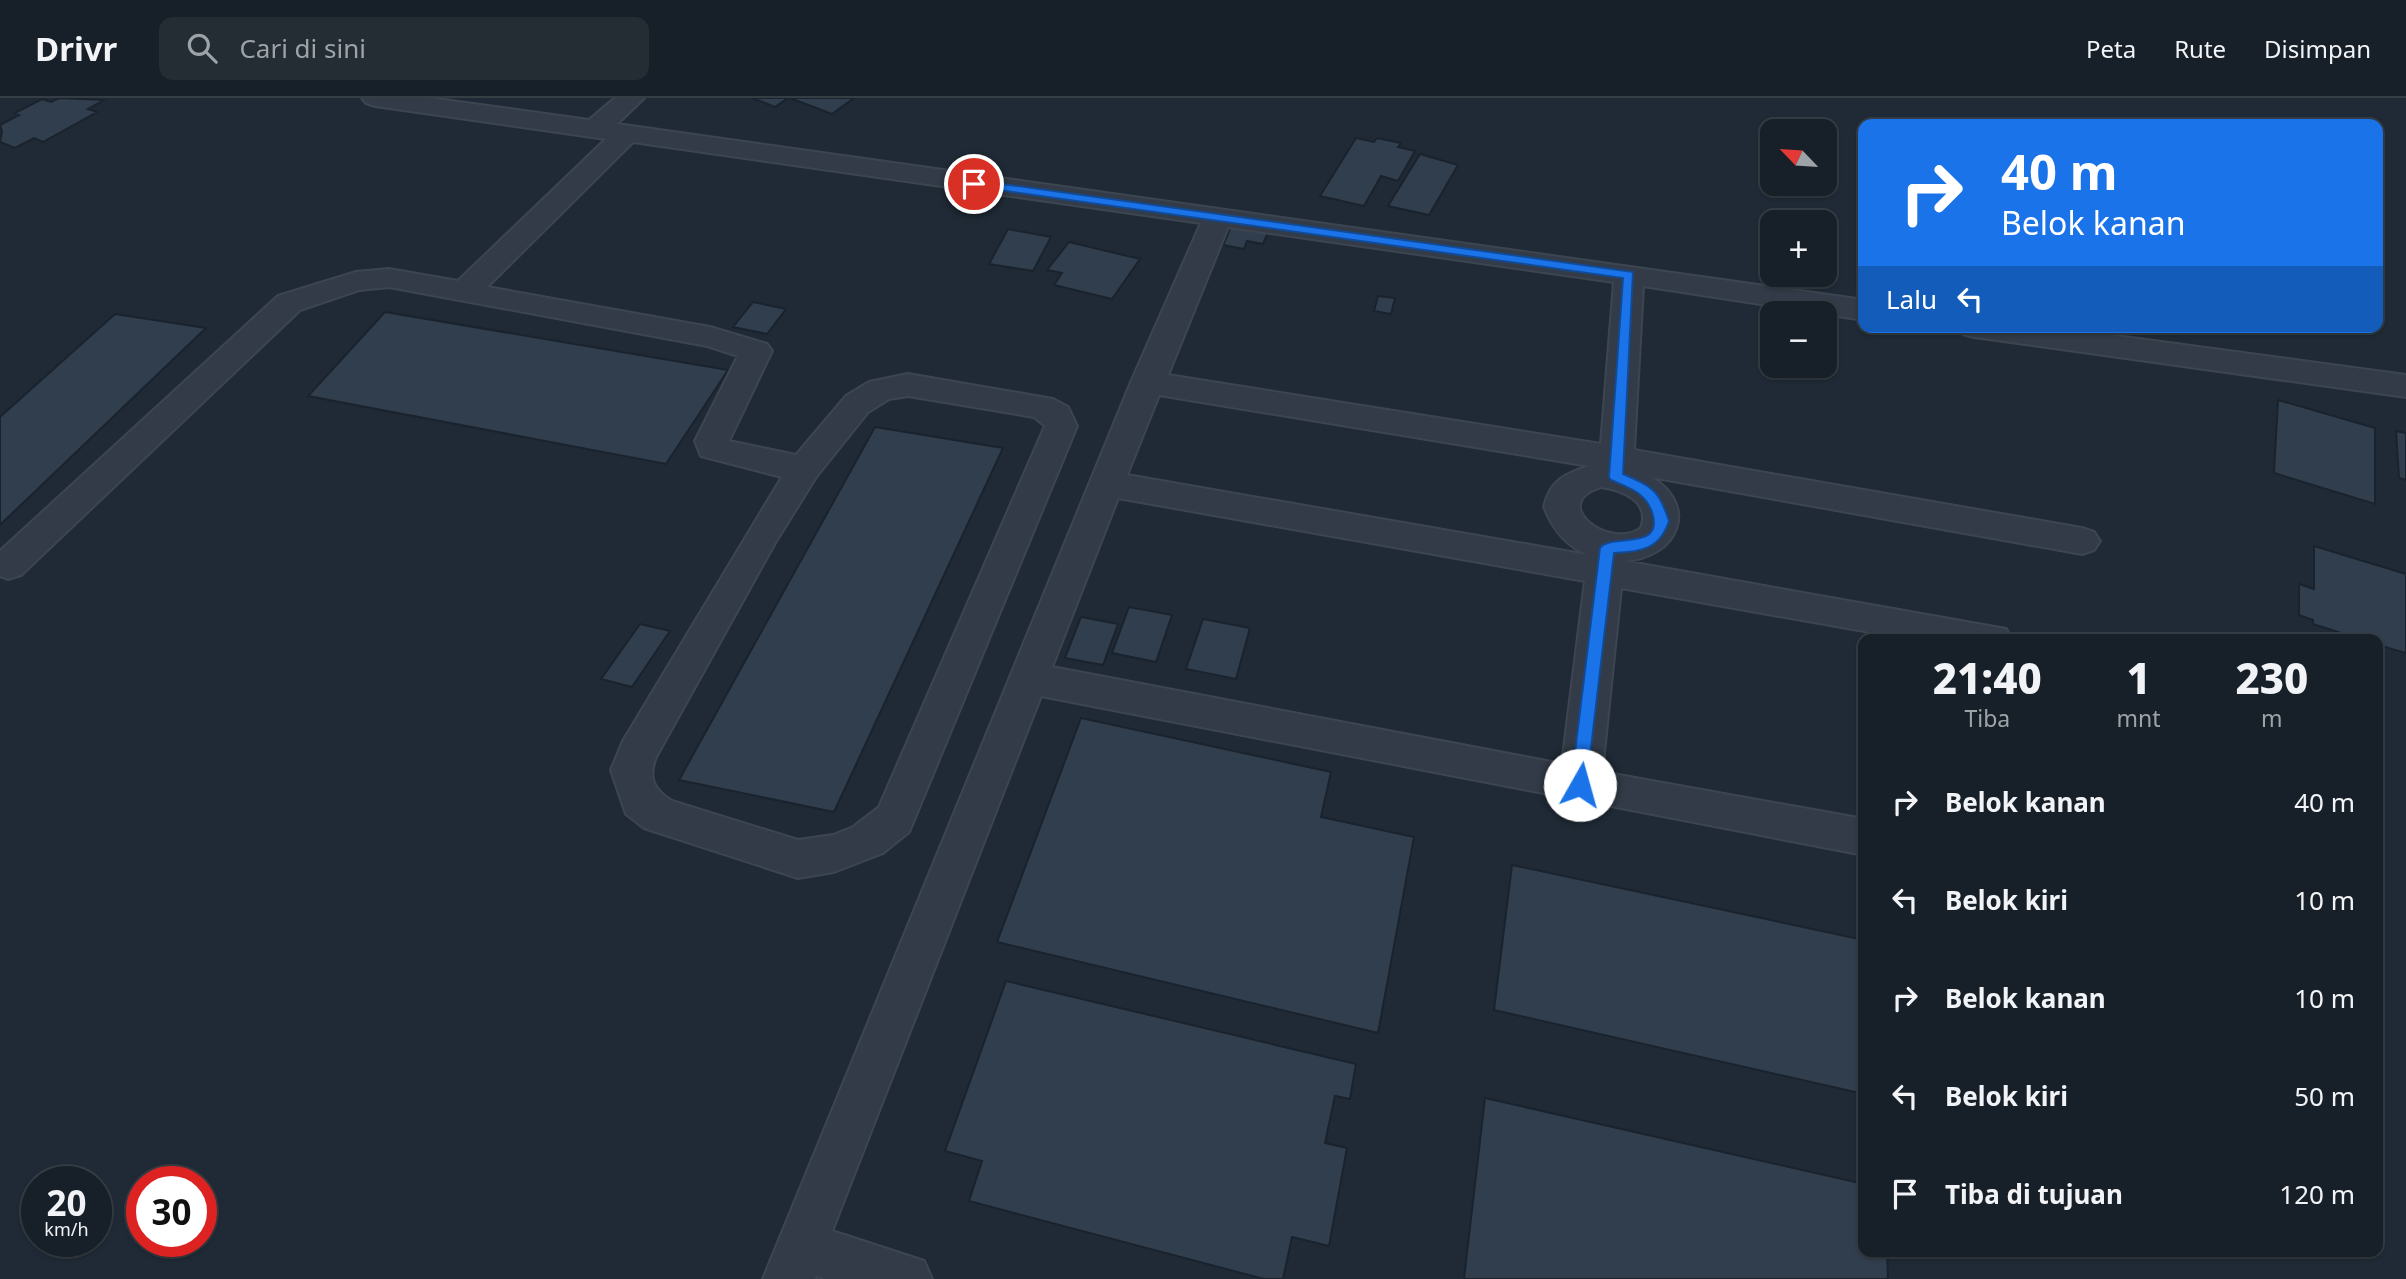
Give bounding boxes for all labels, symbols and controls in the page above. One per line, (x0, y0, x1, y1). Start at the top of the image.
search box (159, 17, 649, 80)
text: Drivr (35, 26, 117, 71)
icon: search (183, 29, 221, 67)
text: Cari di sini (239, 30, 366, 66)
text: Peta (2086, 32, 2136, 65)
text: Rute (2174, 32, 2226, 65)
text: Disimpan (2264, 32, 2371, 65)
north arrow (1760, 119, 1838, 196)
map controls (1760, 119, 1837, 378)
text: 40 m (2001, 138, 2118, 204)
icon: right (1886, 147, 1977, 238)
pin (944, 154, 1004, 214)
icon: arrive (955, 165, 993, 203)
text: Belok kanan (2001, 201, 2185, 244)
button: + (1760, 210, 1837, 287)
icon: left (1951, 280, 1989, 318)
text: Lalu (1886, 281, 1937, 317)
button: − (1760, 301, 1837, 378)
text: 21:40 (1933, 649, 2042, 706)
text: 1 (2126, 649, 2151, 706)
text: 230 (2235, 649, 2308, 706)
text: Tiba (1964, 702, 2010, 734)
text: mnt (2117, 702, 2161, 734)
text: m (2261, 702, 2283, 734)
position arrow (1543, 748, 1617, 822)
icon: right (1886, 783, 1924, 821)
text: Belok kanan (1945, 784, 2106, 820)
text: 40 m (2294, 784, 2355, 820)
icon: left (1886, 881, 1924, 919)
text: Belok kiri (1945, 882, 2068, 918)
text: 10 m (2294, 882, 2355, 918)
icon: right (1886, 979, 1924, 1017)
text: Belok kanan (1945, 980, 2106, 1016)
text: 10 m (2294, 980, 2355, 1016)
icon: left (1886, 1077, 1924, 1115)
text: Belok kiri (1945, 1078, 2068, 1114)
text: 50 m (2294, 1078, 2355, 1114)
speed limit sign: 30 (126, 1166, 217, 1257)
icon: arrive (1886, 1175, 1924, 1213)
text: Tiba di tujuan (1945, 1176, 2123, 1212)
text: 120 m (2279, 1176, 2355, 1212)
text: 20 (46, 1179, 87, 1226)
text: km/h (44, 1217, 89, 1241)

